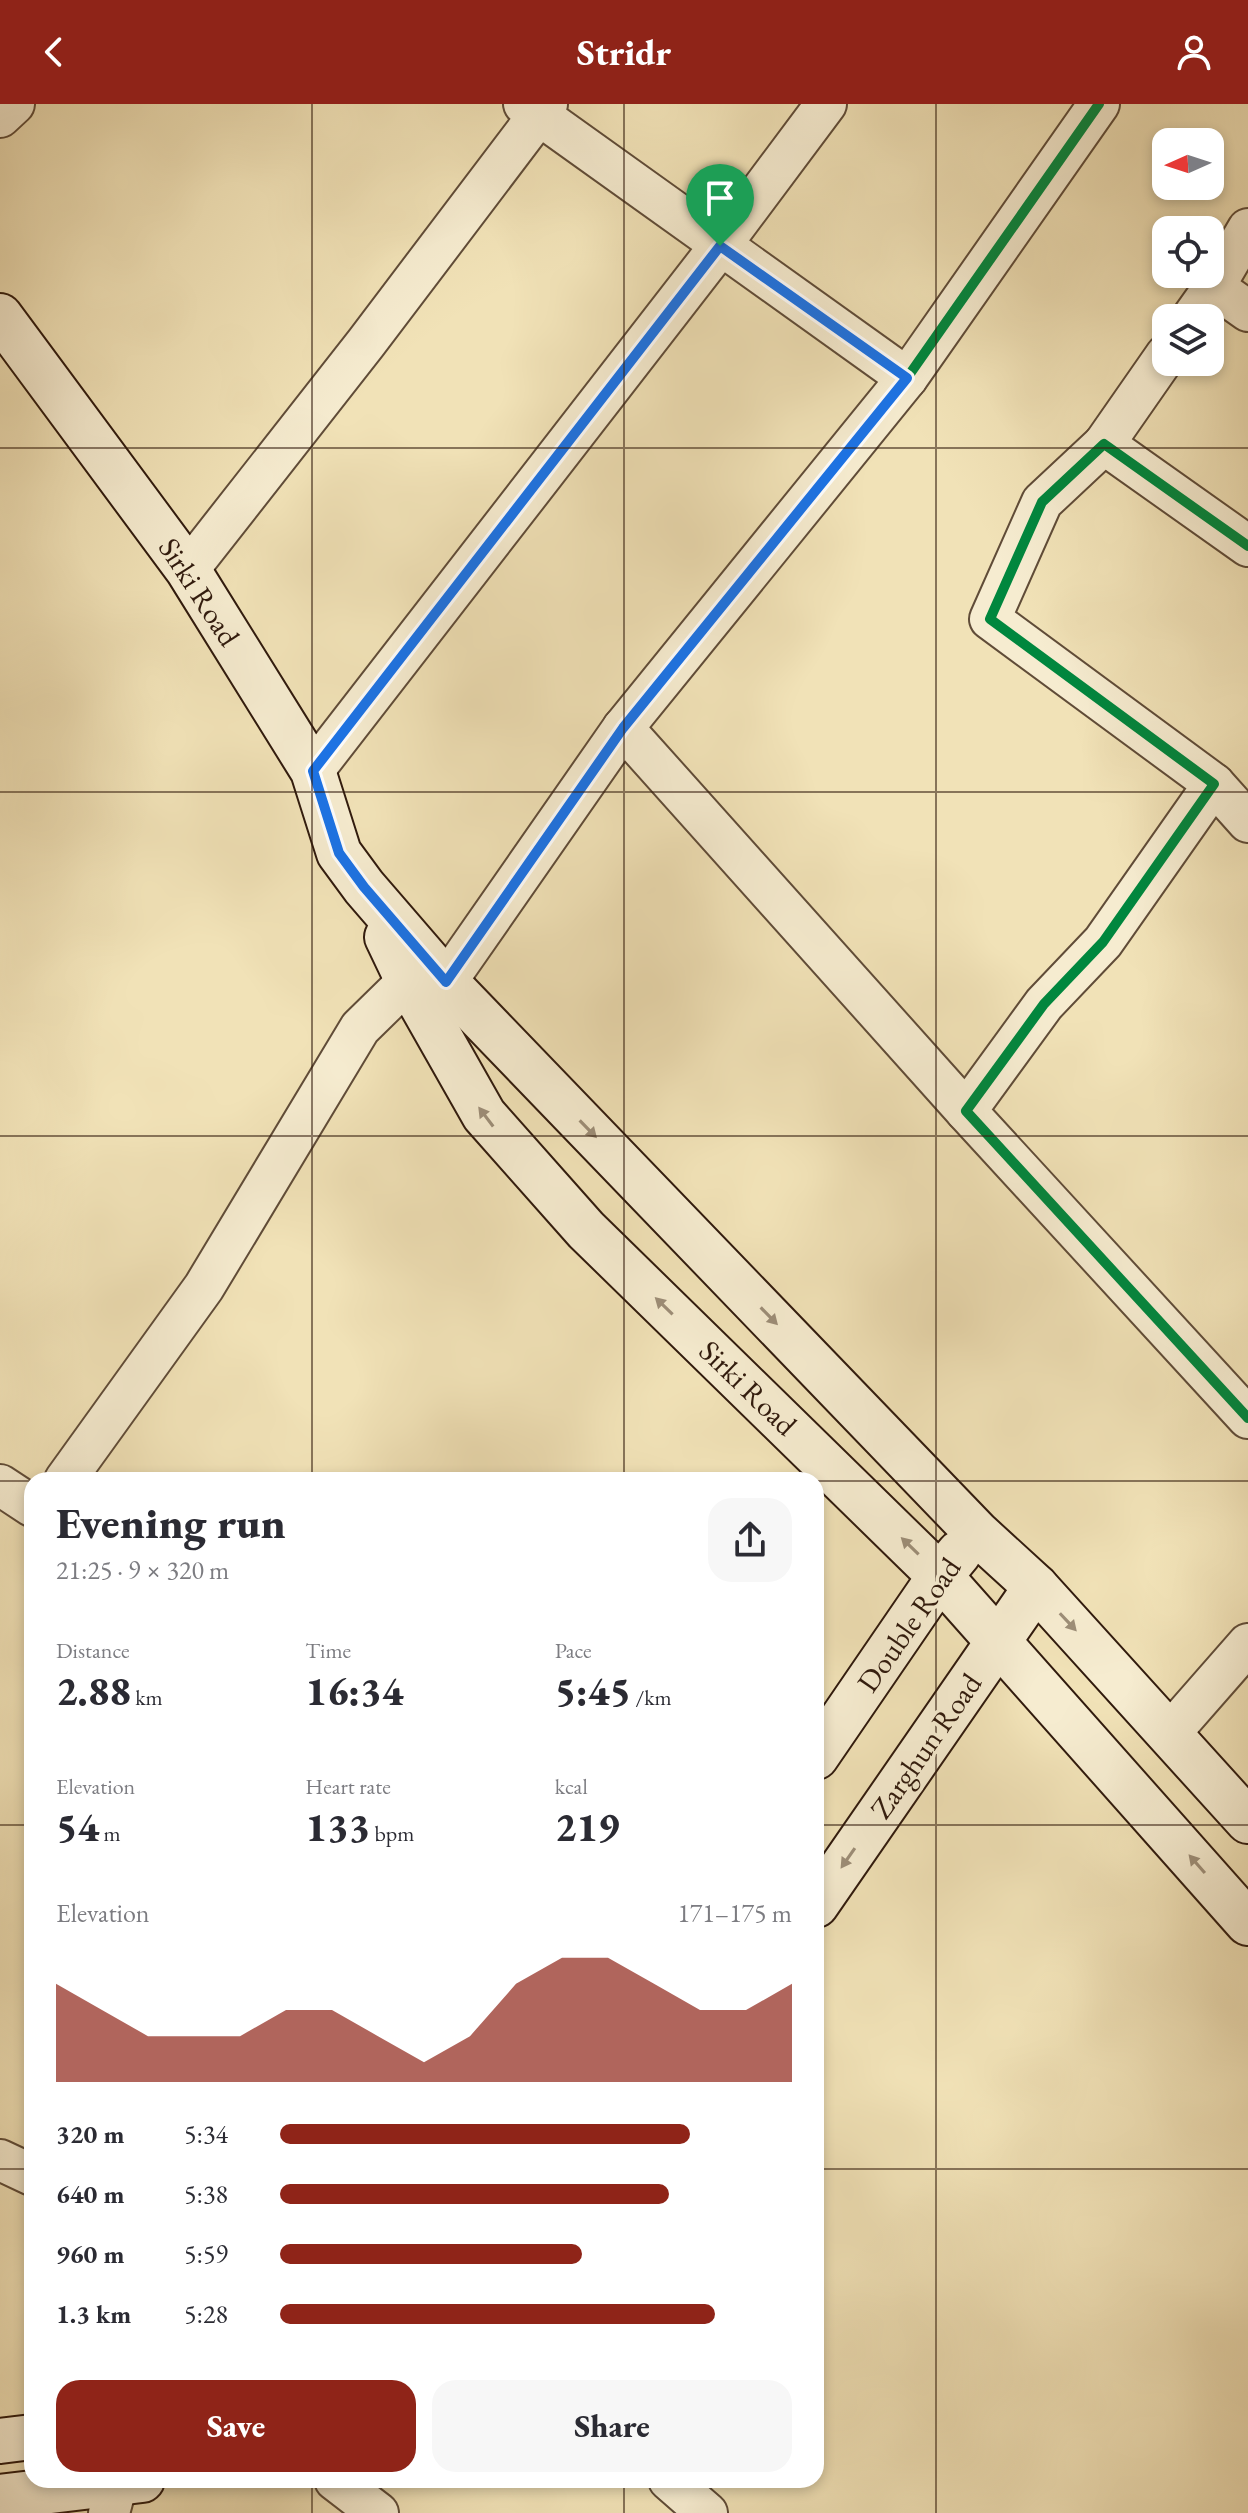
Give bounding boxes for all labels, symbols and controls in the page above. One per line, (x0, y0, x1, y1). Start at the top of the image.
text: Stridr (577, 29, 671, 76)
icon: back (32, 30, 76, 74)
icon: person (1172, 30, 1216, 74)
north arrow (1152, 128, 1224, 200)
map controls (1152, 128, 1224, 376)
pin (686, 164, 754, 246)
icon: arrive (698, 176, 742, 220)
button: locate (1152, 216, 1224, 288)
button: layers (1152, 304, 1224, 376)
street label: Sirki Road (150, 530, 249, 654)
one-way arrow (479, 1107, 495, 1127)
one-way arrow (579, 1119, 597, 1138)
one-way arrow (655, 1297, 674, 1316)
one-way arrow (759, 1306, 777, 1325)
street label: Sirki Road (691, 1331, 806, 1444)
text: Evening run (56, 1494, 286, 1551)
button: share (708, 1498, 792, 1582)
one-way arrow (901, 1538, 920, 1556)
street label: Double Road (848, 1549, 970, 1700)
text: 21:25 · 9 × 320 m (56, 1553, 229, 1587)
one-way arrow (1059, 1612, 1077, 1632)
text: Distance (56, 1636, 129, 1665)
text: Time (305, 1636, 351, 1665)
text: Pace (555, 1636, 592, 1665)
text: 2.88 (56, 1665, 131, 1717)
text: 16:34 (305, 1665, 403, 1717)
text: 5:45 (555, 1665, 631, 1717)
street label: Zarghun Road (861, 1665, 991, 1826)
text: km (131, 1683, 163, 1712)
text: /km (631, 1683, 672, 1712)
text: Elevation (56, 1772, 135, 1801)
text: Heart rate (305, 1772, 391, 1801)
text: kcal (555, 1772, 588, 1801)
text: 54 (56, 1801, 99, 1853)
text: 133 (305, 1801, 370, 1853)
text: 219 (555, 1801, 619, 1853)
text: m (99, 1819, 121, 1848)
text: bpm (370, 1819, 414, 1848)
one-way arrow (841, 1848, 856, 1869)
one-way arrow (1189, 1855, 1206, 1875)
text: Elevation (56, 1896, 150, 1930)
text: 171–175 m (677, 1896, 792, 1930)
text: 320 m (56, 2117, 124, 2151)
text: 5:34 (184, 2117, 228, 2151)
text: 640 m (56, 2177, 124, 2211)
text: 5:38 (184, 2177, 228, 2211)
text: 960 m (56, 2237, 124, 2271)
text: 5:59 (184, 2237, 228, 2271)
text: 1.3 km (56, 2297, 131, 2331)
text: 5:28 (184, 2297, 228, 2331)
button: Save (56, 2380, 416, 2472)
button: Share (432, 2380, 792, 2472)

